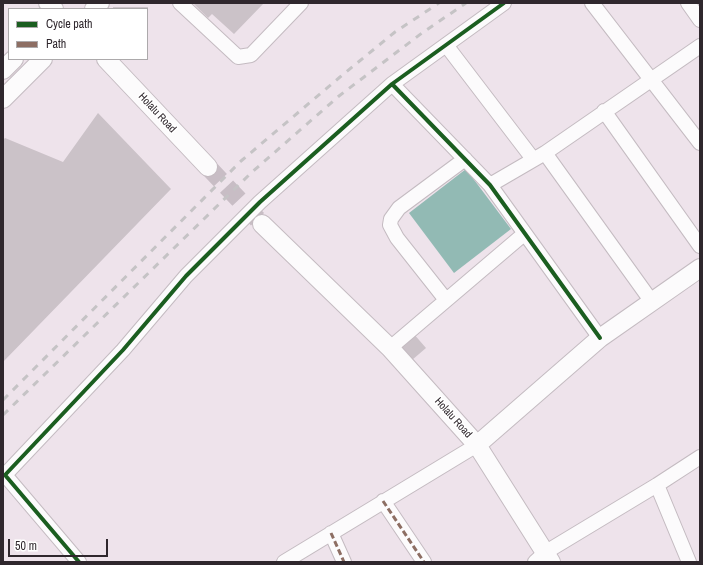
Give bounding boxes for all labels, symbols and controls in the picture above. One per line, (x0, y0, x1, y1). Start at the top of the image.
legend (8, 8, 148, 60)
text: Cycle path (46, 16, 93, 32)
text: Path (46, 36, 66, 52)
street label: Holalu Road (135, 90, 179, 136)
street label: Holalu Road (431, 395, 475, 441)
scale bar (10, 531, 110, 557)
text: 50 m (15, 538, 37, 554)

